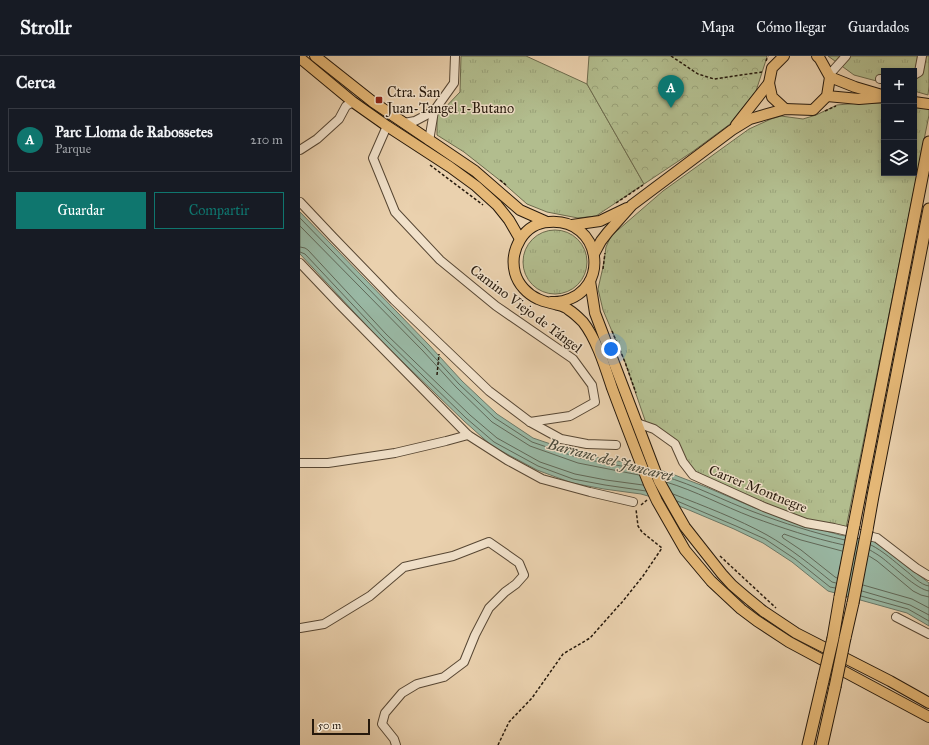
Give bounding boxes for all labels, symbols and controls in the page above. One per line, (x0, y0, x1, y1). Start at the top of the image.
text: Strollr (20, 16, 72, 39)
text: Mapa (701, 19, 734, 36)
text: Cómo llegar (756, 19, 826, 36)
text: Guardados (848, 19, 909, 36)
map controls (881, 68, 917, 176)
button: + (881, 68, 917, 104)
text: Cerca (16, 72, 55, 93)
pin: A (658, 75, 684, 108)
place label: Ctra. San Juan-Tangel 1-Butano (385, 84, 514, 118)
marker: Ctra. San Juan-Tangel 1-Butano (374, 95, 384, 105)
button: − (881, 104, 917, 140)
text: Parc Lloma de Rabossetes (55, 123, 213, 141)
text: A (26, 132, 34, 148)
text: 210 m (250, 132, 283, 148)
button: layers (881, 140, 917, 176)
text: Parque (55, 141, 91, 157)
button: Guardar (16, 192, 146, 229)
button: Compartir (154, 192, 284, 229)
street label: Camino Viejo de Tángel (467, 261, 586, 357)
your location (601, 339, 621, 359)
water label: Barranc del Juncaret (545, 434, 676, 486)
street label: Carrer Montnegre (706, 461, 810, 517)
scale bar (312, 717, 370, 736)
text: 50 m (318, 719, 341, 732)

